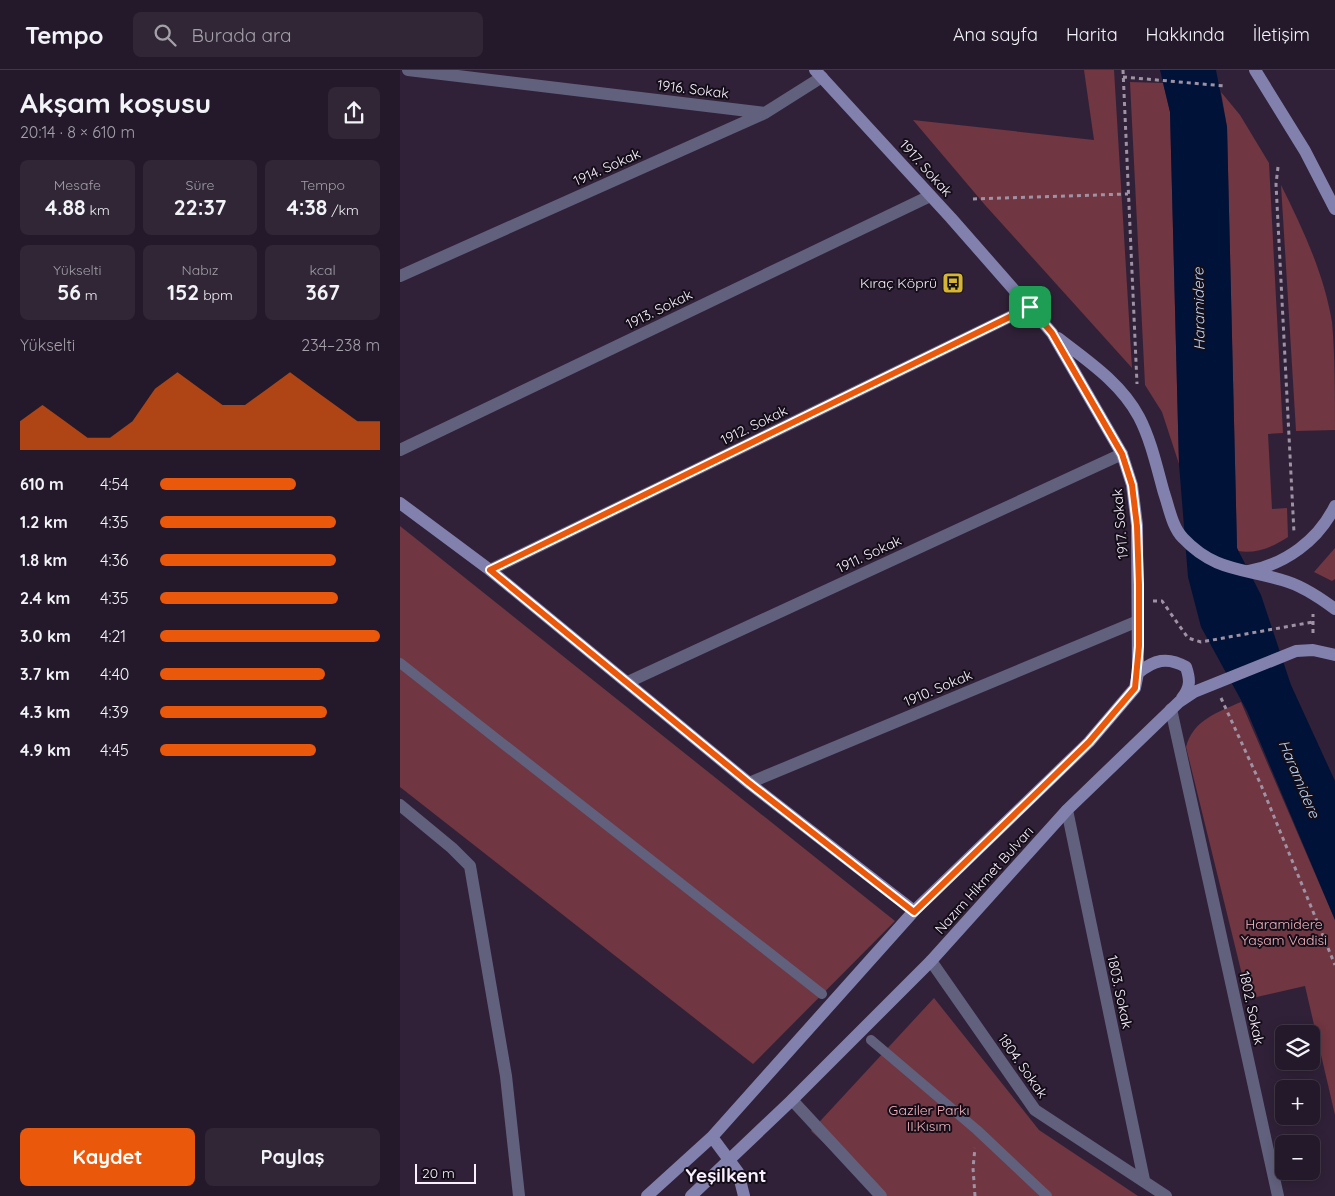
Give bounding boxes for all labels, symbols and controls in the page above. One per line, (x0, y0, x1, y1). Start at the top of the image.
search box (133, 12, 483, 57)
text: Tempo (25, 20, 103, 50)
icon: search (151, 21, 179, 49)
text: Burada ara (191, 23, 292, 47)
text: Ana sayfa (953, 23, 1038, 46)
text: Harita (1066, 23, 1118, 46)
text: Hakkında (1146, 23, 1225, 46)
text: İletişim (1253, 23, 1310, 46)
street label: 1916. Sokak (656, 76, 730, 102)
text: Akşam koşusu (20, 85, 211, 120)
button: share (328, 87, 380, 139)
text: 20:14 · 8 × 610 m (20, 122, 135, 142)
street label: 1917. Sokak (896, 136, 956, 200)
street label: 1914. Sokak (571, 144, 643, 190)
text: Mesafe (54, 176, 101, 194)
text: Süre (186, 176, 214, 194)
text: Tempo (300, 176, 345, 194)
text: 4.88 (45, 194, 86, 220)
text: 22:37 (174, 194, 226, 220)
text: 4:38 (287, 194, 327, 220)
text: km (86, 201, 110, 219)
text: /km (327, 201, 359, 219)
text: Yükselti (53, 261, 101, 279)
text: Nabız (182, 261, 218, 279)
text: kcal (310, 261, 336, 279)
water label: Haramidere (1188, 267, 1209, 351)
bus stop icon: Kıraç Köprü (941, 271, 965, 295)
place label: Kıraç Köprü (860, 274, 937, 292)
text: 56 (57, 279, 81, 305)
text: 152 (167, 279, 199, 305)
text: 367 (305, 279, 340, 305)
street label: 1913. Sokak (623, 285, 695, 333)
text: m (81, 286, 97, 304)
text: bpm (199, 286, 233, 304)
pin (1009, 286, 1051, 328)
icon: arrive (1016, 293, 1044, 321)
text: Yükselti (20, 335, 75, 355)
text: 234–238 m (301, 335, 380, 355)
street label: 1912. Sokak (718, 401, 790, 449)
text: 610 m (20, 474, 64, 494)
text: 4:54 (100, 474, 129, 494)
street label: 1917. Sokak (1108, 488, 1132, 560)
text: 1.2 km (20, 512, 68, 532)
text: 4:35 (100, 512, 129, 532)
street label: 1911. Sokak (834, 531, 904, 577)
text: 1.8 km (20, 550, 67, 570)
text: 4:36 (100, 550, 128, 570)
text: 2.4 km (20, 588, 70, 608)
text: 4:35 (100, 588, 129, 608)
text: 3.0 km (20, 626, 71, 646)
text: 4:21 (100, 626, 126, 646)
text: 3.7 km (20, 664, 70, 684)
text: 4:40 (100, 664, 129, 684)
street label: 1910. Sokak (901, 666, 975, 710)
text: 4.3 km (20, 702, 70, 722)
text: 4:39 (100, 702, 129, 722)
water label: Haramidere (1275, 737, 1325, 821)
text: 4.9 km (20, 740, 71, 760)
text: 4:45 (100, 740, 129, 760)
street label: Nazım Hikmet Bulvarı (931, 822, 1037, 938)
park label: Haramidere Yaşam Vadisi (1241, 915, 1327, 949)
street label: 1803. Sokak (1103, 954, 1137, 1030)
street label: 1802. Sokak (1235, 969, 1269, 1047)
map controls (1275, 1025, 1320, 1180)
button: layers (1275, 1025, 1320, 1070)
street label: 1804. Sokak (994, 1030, 1052, 1102)
button: + (1275, 1080, 1320, 1125)
park label: Gaziler Parkı II.Kısım (889, 1101, 969, 1135)
button: Kaydet (20, 1128, 195, 1186)
button: Paylaş (205, 1128, 380, 1186)
button: − (1275, 1135, 1320, 1180)
scale bar (415, 1161, 476, 1184)
district label: Yeşilkent (685, 1163, 767, 1187)
text: 20 m (422, 1164, 455, 1182)

